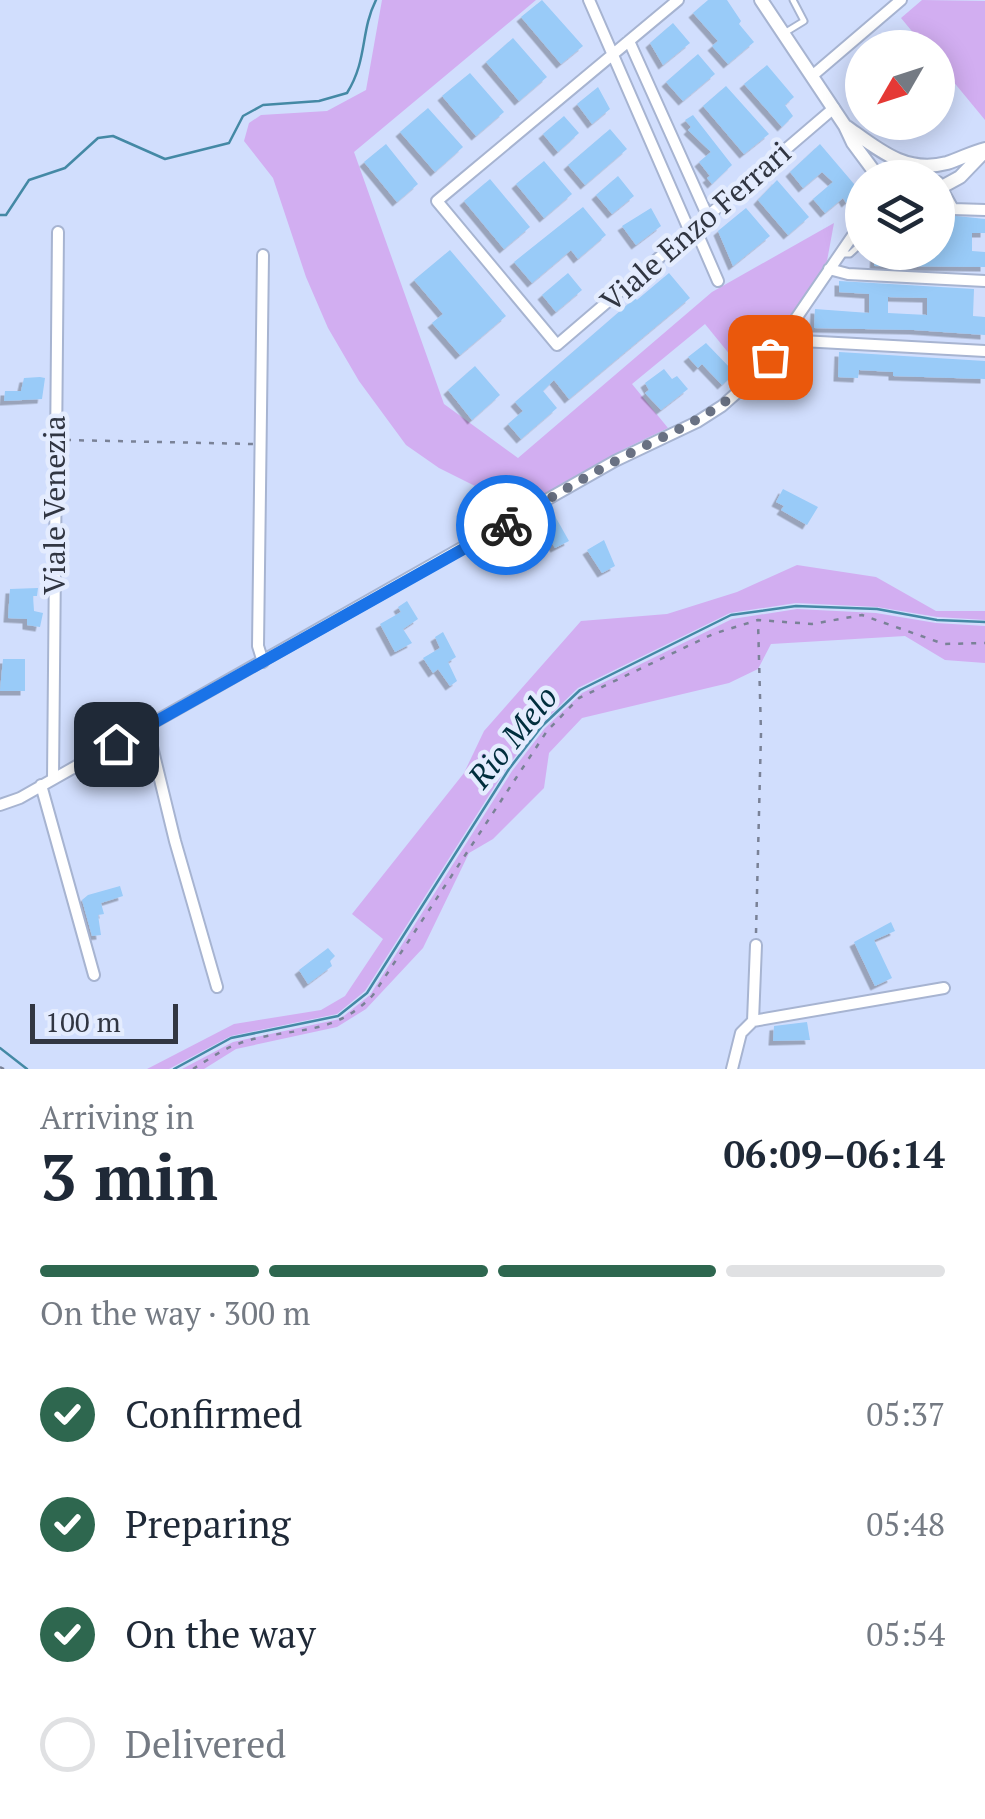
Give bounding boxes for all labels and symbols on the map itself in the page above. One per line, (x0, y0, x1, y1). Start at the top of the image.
north arrow (845, 30, 955, 140)
street label: Viale Enzo Ferrari (592, 133, 799, 320)
pin (728, 315, 813, 400)
street label: Viale Venezia (34, 415, 74, 595)
courier (456, 475, 556, 575)
water label: Rio Melo (457, 676, 566, 797)
pin (74, 702, 159, 787)
scale bar (30, 999, 178, 1044)

